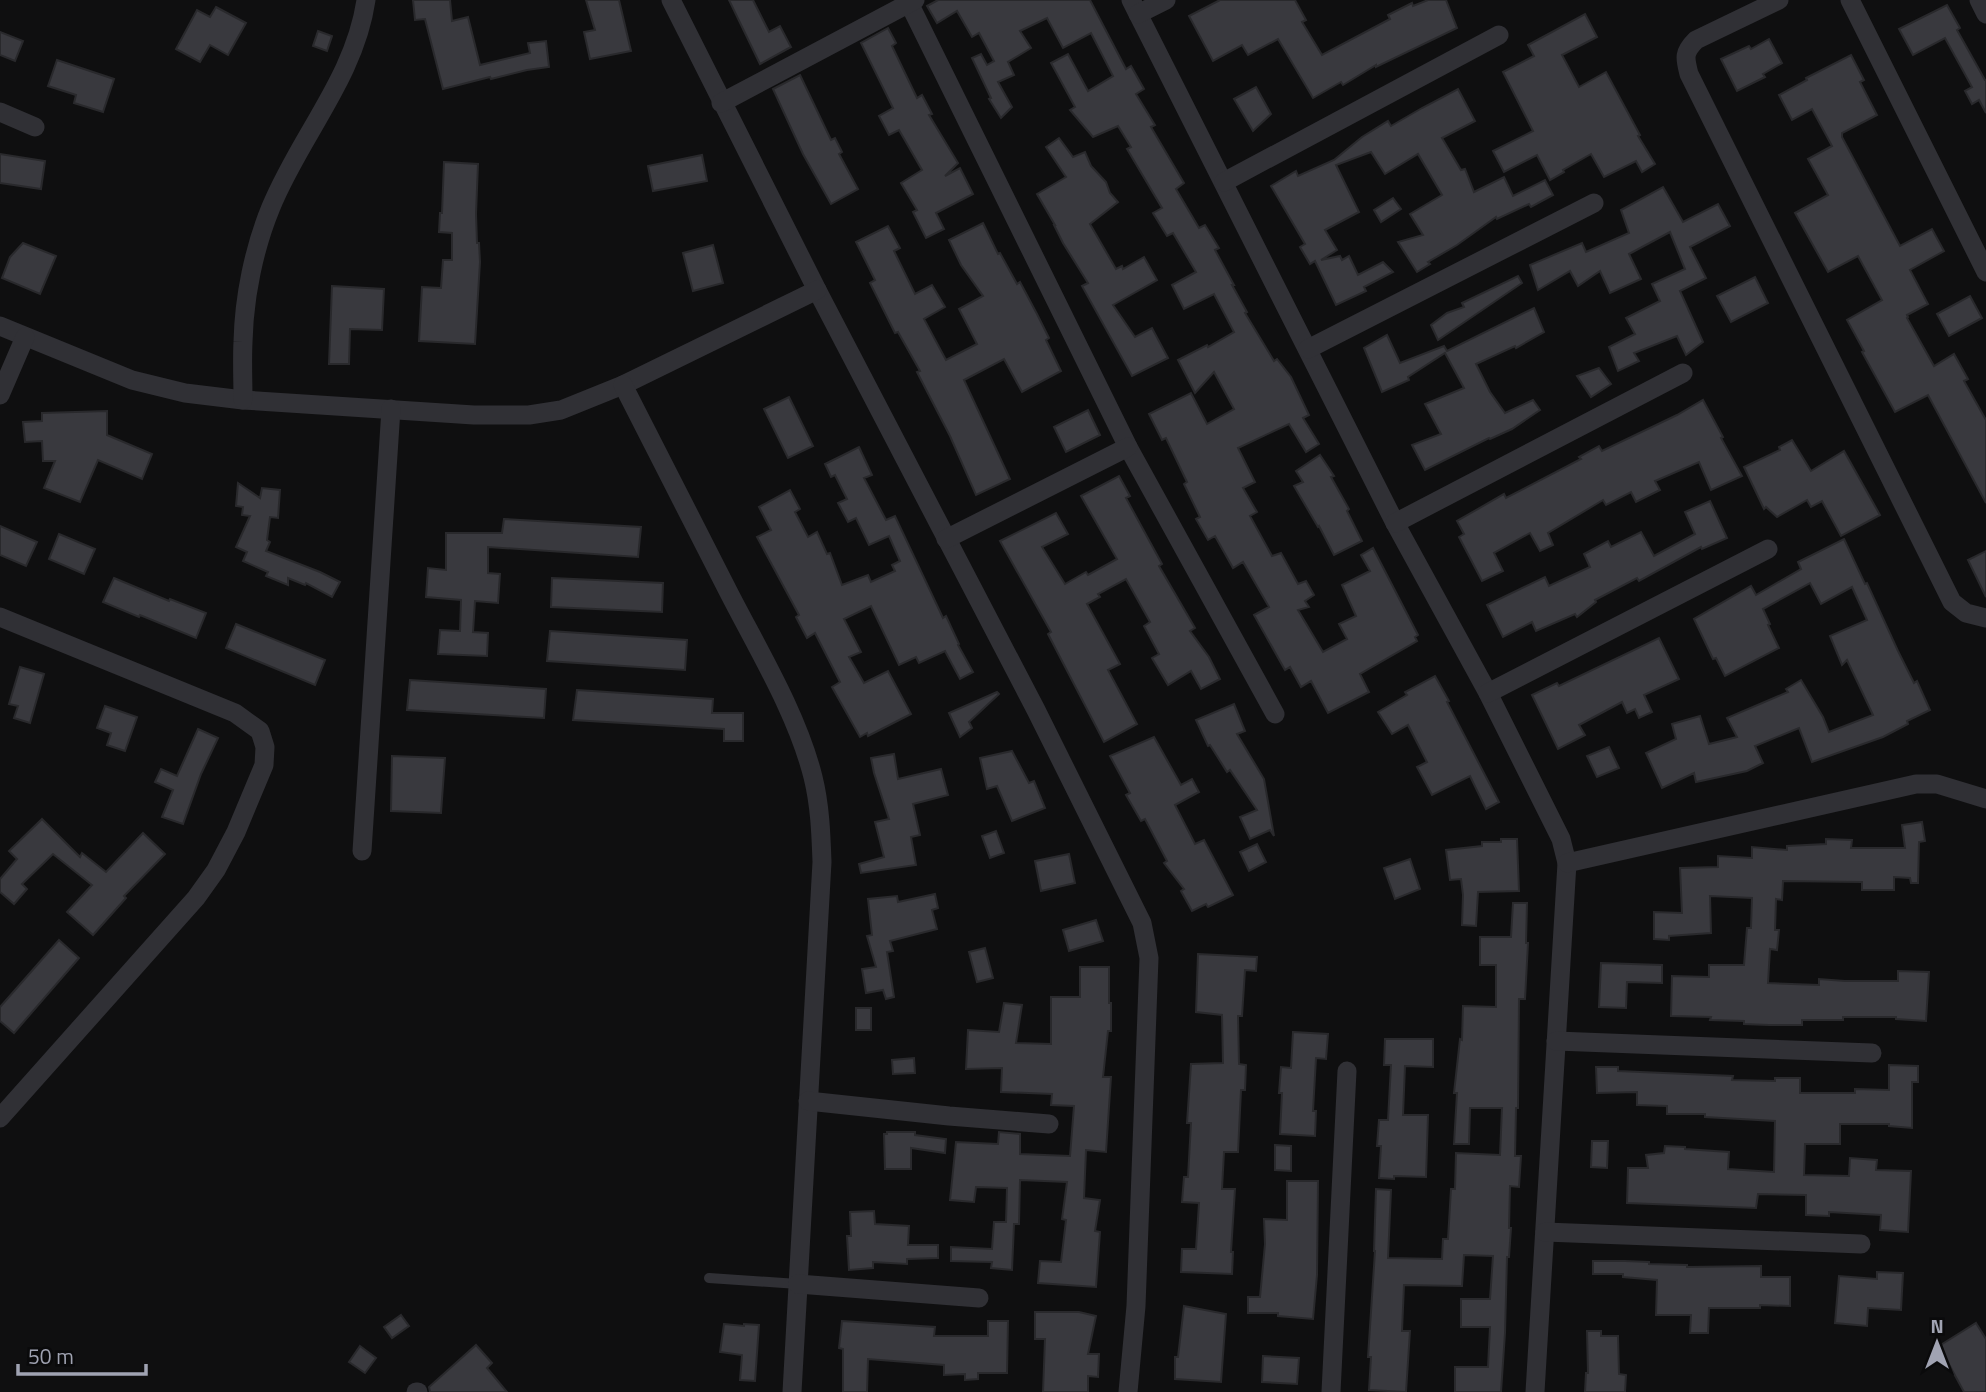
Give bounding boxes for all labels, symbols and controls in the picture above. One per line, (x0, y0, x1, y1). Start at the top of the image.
north arrow (1902, 1308, 1972, 1378)
text: N (1930, 1311, 1944, 1340)
scale bar (18, 1332, 145, 1376)
text: 50 m (28, 1340, 74, 1372)

